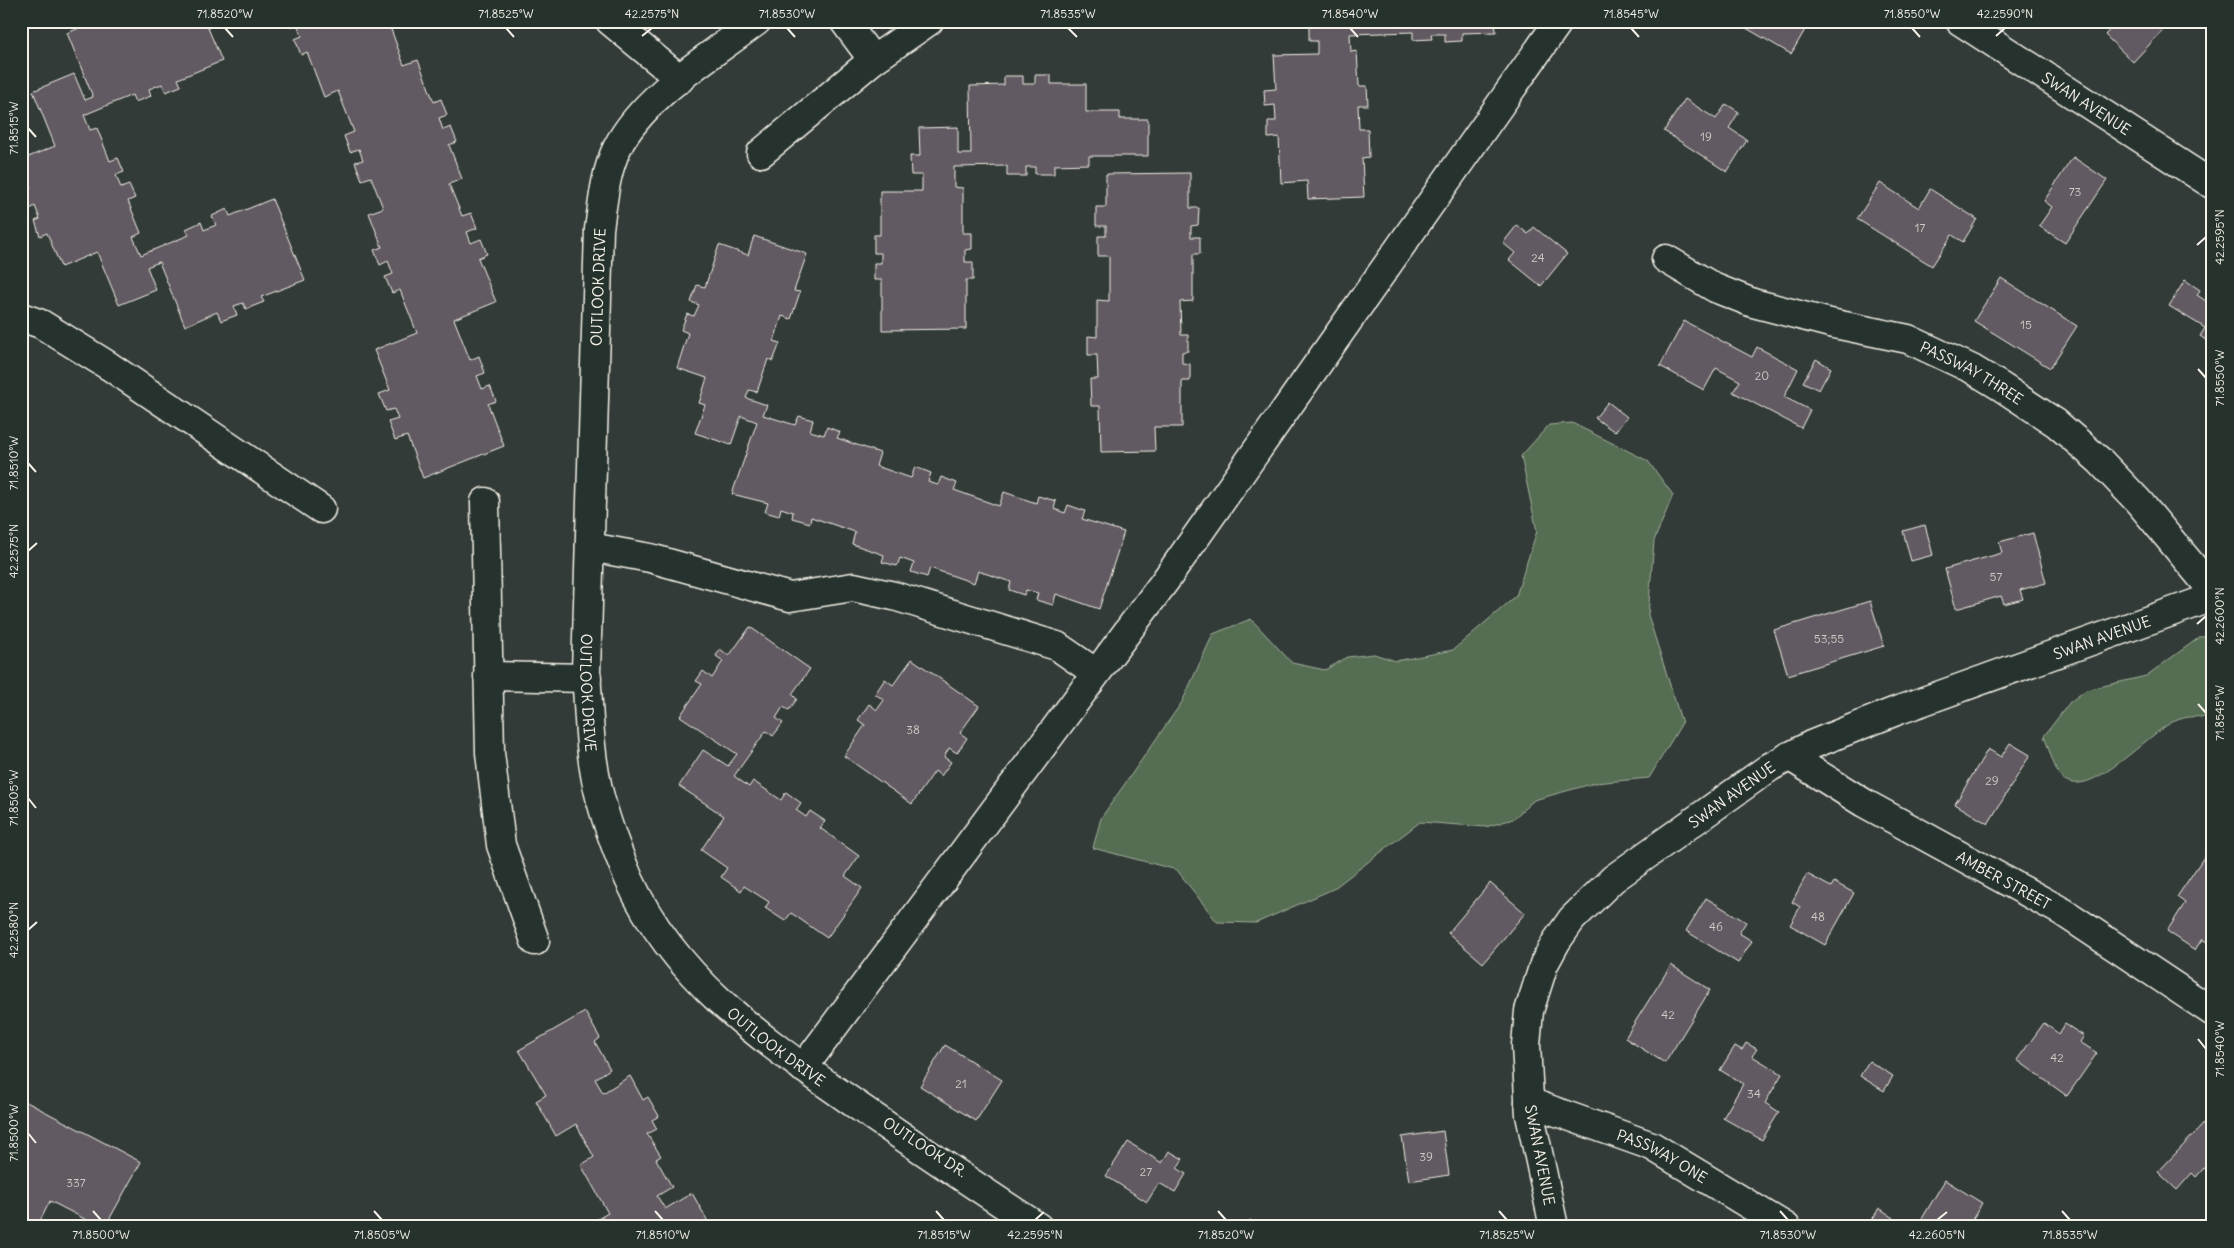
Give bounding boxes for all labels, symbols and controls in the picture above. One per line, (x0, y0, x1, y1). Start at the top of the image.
text: 71.8520°W (197, 6, 253, 21)
text: 71.8525°W (478, 6, 534, 21)
text: 42.2575°N (625, 6, 679, 21)
text: 71.8530°W (759, 6, 815, 21)
text: 71.8535°W (1040, 6, 1096, 21)
text: 71.8540°W (1322, 6, 1378, 21)
text: 71.8545°W (1603, 6, 1659, 21)
text: 71.8550°W (1884, 6, 1940, 21)
text: 42.2590°N (1977, 6, 2033, 21)
street label: SWAN AVENUE (2039, 67, 2135, 139)
text: 71.8515°W (6, 101, 21, 155)
house number: 19 (1700, 129, 1712, 144)
house number: 73 (2069, 184, 2082, 199)
text: 42.2595°N (2212, 209, 2227, 265)
house number: 17 (1915, 220, 1925, 235)
street label: OUTLOOK DRIVE (586, 227, 610, 346)
house number: 24 (1531, 250, 1545, 265)
house number: 15 (2020, 317, 2032, 332)
street label: PASSWAY THREE (1917, 337, 2027, 408)
text: 71.8550°W (2212, 350, 2227, 406)
house number: 20 (1755, 368, 1769, 383)
text: 71.8510°W (6, 436, 21, 490)
text: 42.2575°N (6, 524, 21, 578)
house number: 57 (1990, 569, 2003, 584)
text: 42.2600°N (2212, 587, 2227, 645)
street label: SWAN AVENUE (2050, 611, 2153, 663)
house number: 53;55 (1814, 631, 1844, 646)
street label: OUTLOOK DRIVE (576, 633, 601, 753)
text: 71.8545°W (2212, 685, 2227, 741)
house number: 38 (906, 722, 920, 737)
street label: SWAN AVENUE (1684, 757, 1779, 832)
text: 71.8505°W (6, 770, 21, 826)
house number: 29 (1985, 773, 1999, 788)
street label: AMBER STREET (1953, 846, 2055, 913)
text: 42.2580°N (6, 902, 21, 958)
house number: 48 (1811, 909, 1825, 924)
house number: 46 (1709, 919, 1723, 934)
street label: OUTLOOK DRIVE (724, 1003, 829, 1090)
house number: 42 (1661, 1007, 1675, 1022)
text: 71.8540°W (2212, 1021, 2227, 1077)
house number: 42 (2050, 1050, 2064, 1065)
house number: 21 (955, 1076, 967, 1091)
house number: 34 (1747, 1086, 1761, 1101)
street label: SWAN AVENUE (1521, 1103, 1559, 1207)
text: 71.8500°W (6, 1104, 21, 1162)
street label: OUTLOOK DR. (879, 1113, 971, 1181)
street label: PASSWAY ONE (1614, 1125, 1711, 1187)
house number: 39 (1419, 1149, 1433, 1164)
house number: 27 (1140, 1164, 1152, 1179)
house number: 337 (66, 1175, 86, 1190)
text: 71.8500°W (72, 1227, 130, 1242)
text: 71.8505°W (354, 1227, 410, 1242)
text: 71.8510°W (636, 1227, 690, 1242)
text: 71.8515°W (917, 1227, 971, 1242)
text: 42.2595°N (1007, 1227, 1063, 1242)
text: 71.8520°W (1198, 1227, 1254, 1242)
text: 71.8525°W (1479, 1227, 1535, 1242)
text: 71.8530°W (1760, 1227, 1816, 1242)
text: 42.2605°N (1909, 1227, 1965, 1242)
text: 71.8535°W (2042, 1227, 2098, 1242)

